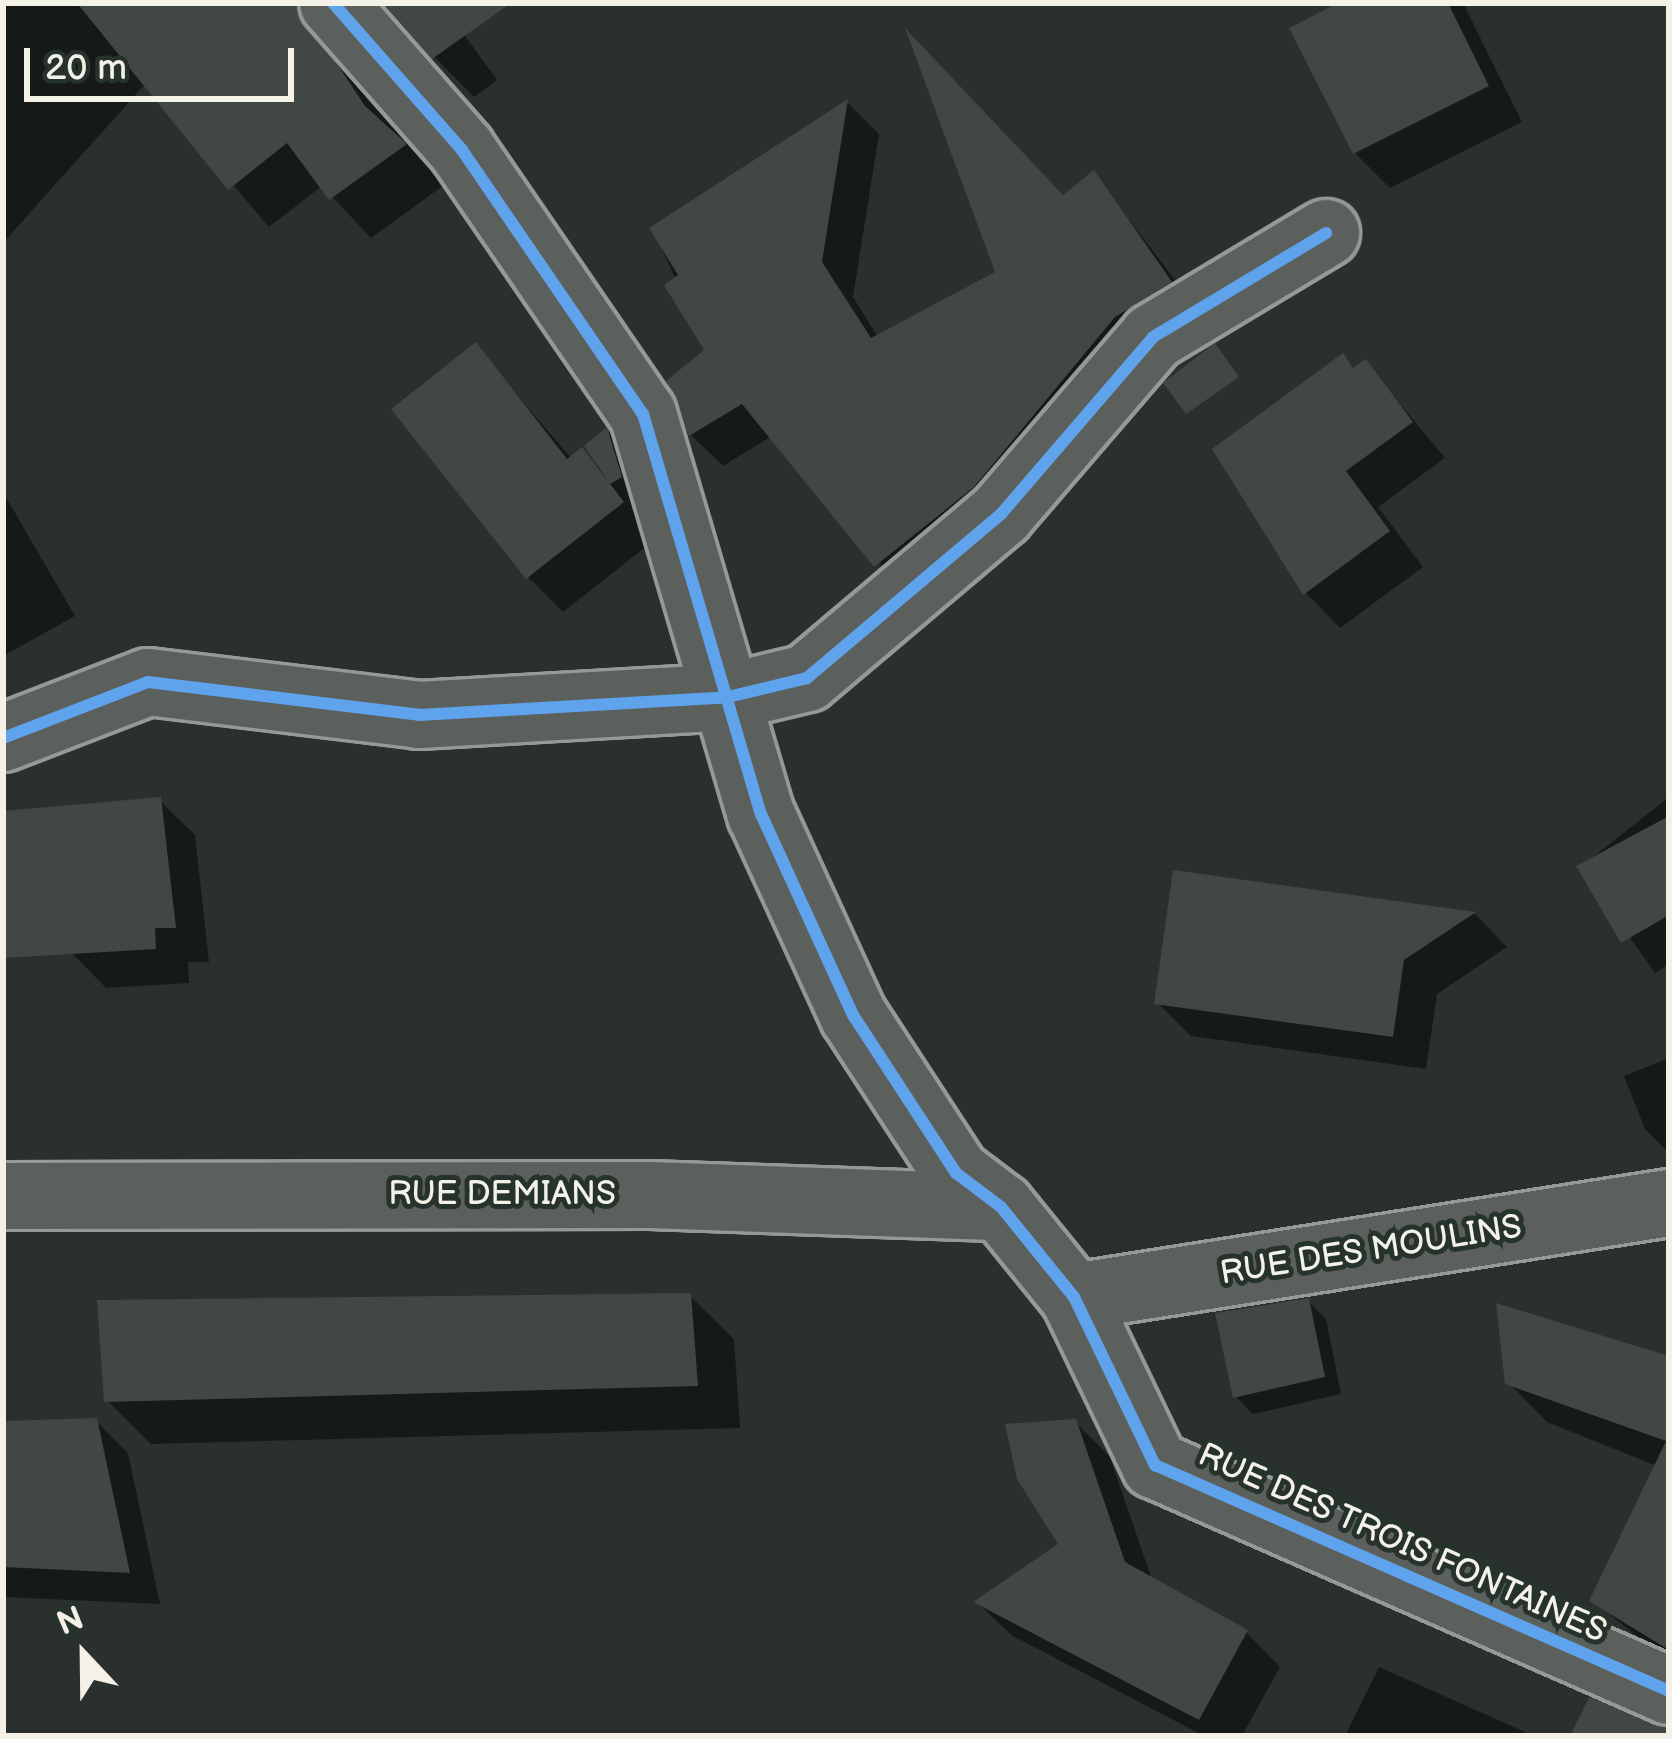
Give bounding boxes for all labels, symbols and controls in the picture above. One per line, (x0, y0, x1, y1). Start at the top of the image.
scale bar (30, 24, 300, 98)
text: 20 m (45, 47, 127, 90)
street label: RUE DEMIANS (388, 1175, 616, 1215)
street label: RUE DES MOULINS (1217, 1208, 1525, 1294)
street label: RUE DES TROIS FONTAINES (1191, 1436, 1613, 1652)
north arrow (24, 1595, 144, 1715)
text: N (52, 1598, 89, 1645)

